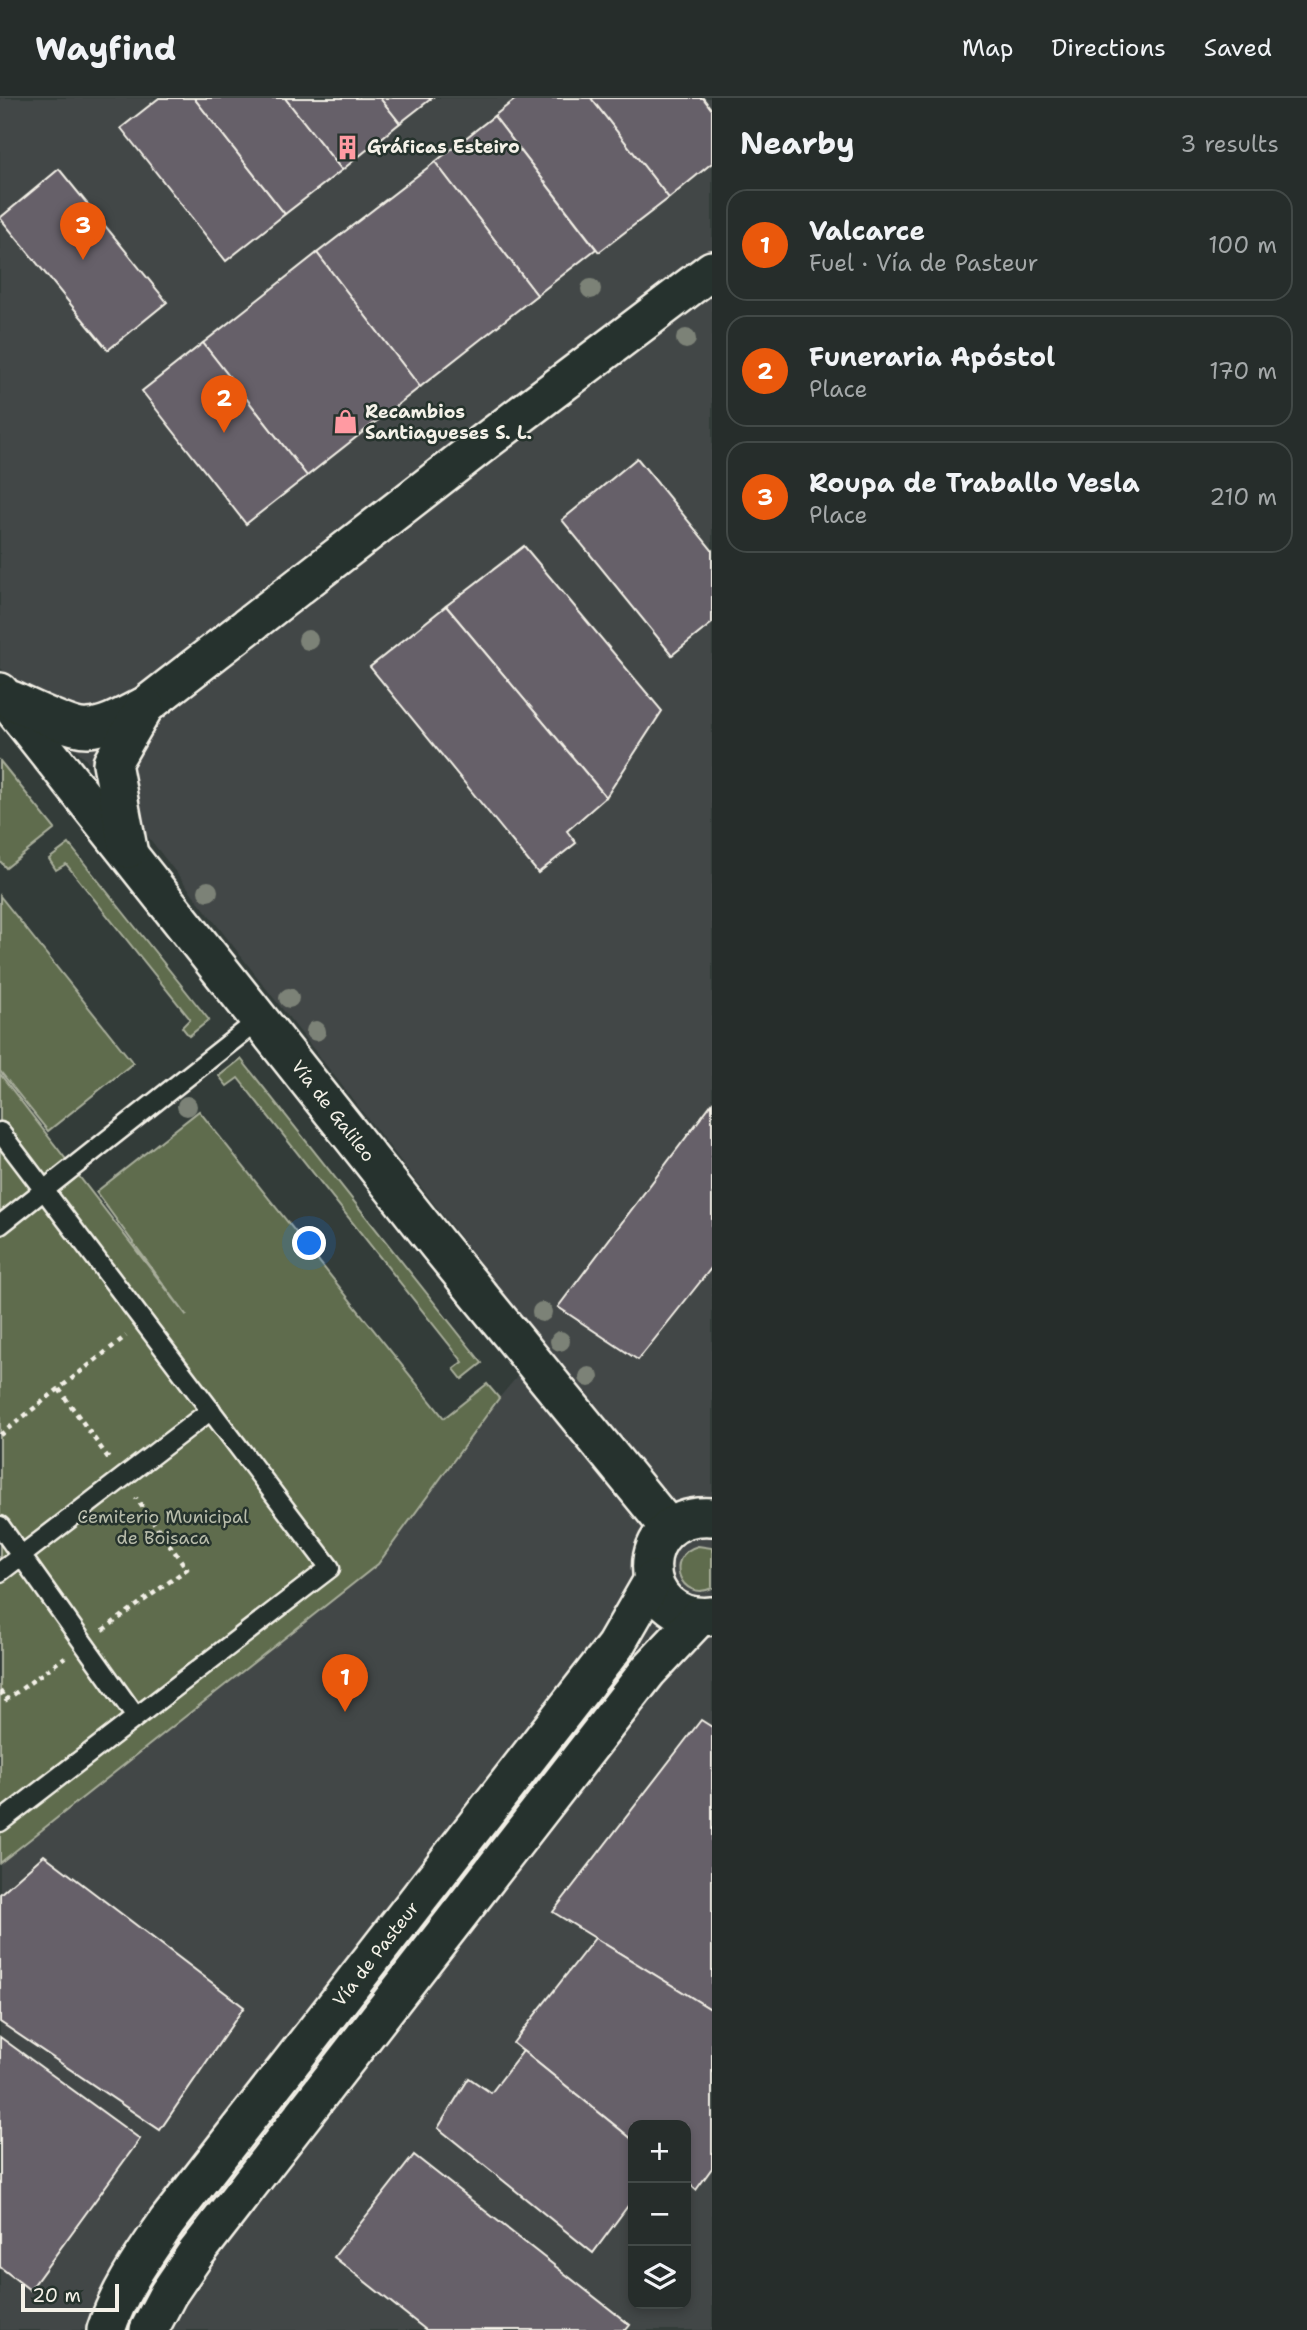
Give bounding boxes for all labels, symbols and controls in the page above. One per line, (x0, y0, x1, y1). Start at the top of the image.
text: Wayfind (35, 26, 176, 71)
text: Map (962, 32, 1013, 64)
text: Directions (1051, 32, 1166, 64)
text: Saved (1204, 32, 1272, 64)
text: Nearby (740, 123, 855, 164)
text: 3 results (1180, 129, 1279, 159)
building icon: Gráficas Esteiro (333, 133, 361, 161)
place label: Gráficas Esteiro (367, 135, 520, 159)
pin: 3 (60, 202, 106, 260)
text: Valcarce (809, 213, 925, 248)
text: 1 (760, 230, 770, 260)
text: 100 m (1208, 230, 1277, 260)
text: Fuel · Vía de Pasteur (809, 248, 1038, 278)
text: Funeraria Apóstol (809, 339, 1055, 374)
text: 2 (757, 356, 773, 386)
text: 170 m (1209, 356, 1277, 386)
text: Place (809, 374, 868, 404)
pin: 2 (201, 375, 247, 433)
place label: Recambios Santiagueses S. L. (365, 400, 532, 445)
shop icon: Recambios Santiagueses S. L. (331, 408, 359, 436)
text: Roupa de Traballo Vesla (809, 465, 1140, 500)
text: 3 (757, 482, 773, 512)
text: 210 m (1209, 482, 1277, 512)
text: Place (809, 500, 868, 530)
street label: Vía de Galileo (286, 1055, 380, 1167)
your location (292, 1226, 326, 1260)
park label: Cemiterio Municipal de Boisaca (77, 1505, 249, 1550)
pin: 1 (322, 1654, 368, 1712)
street label: Vía de Pasteur (327, 1897, 425, 2011)
map controls (628, 2120, 691, 2309)
button: + (628, 2120, 691, 2183)
button: − (628, 2183, 691, 2246)
button: layers (628, 2246, 691, 2309)
scale bar (21, 2281, 119, 2313)
text: 20 m (32, 2283, 81, 2308)

